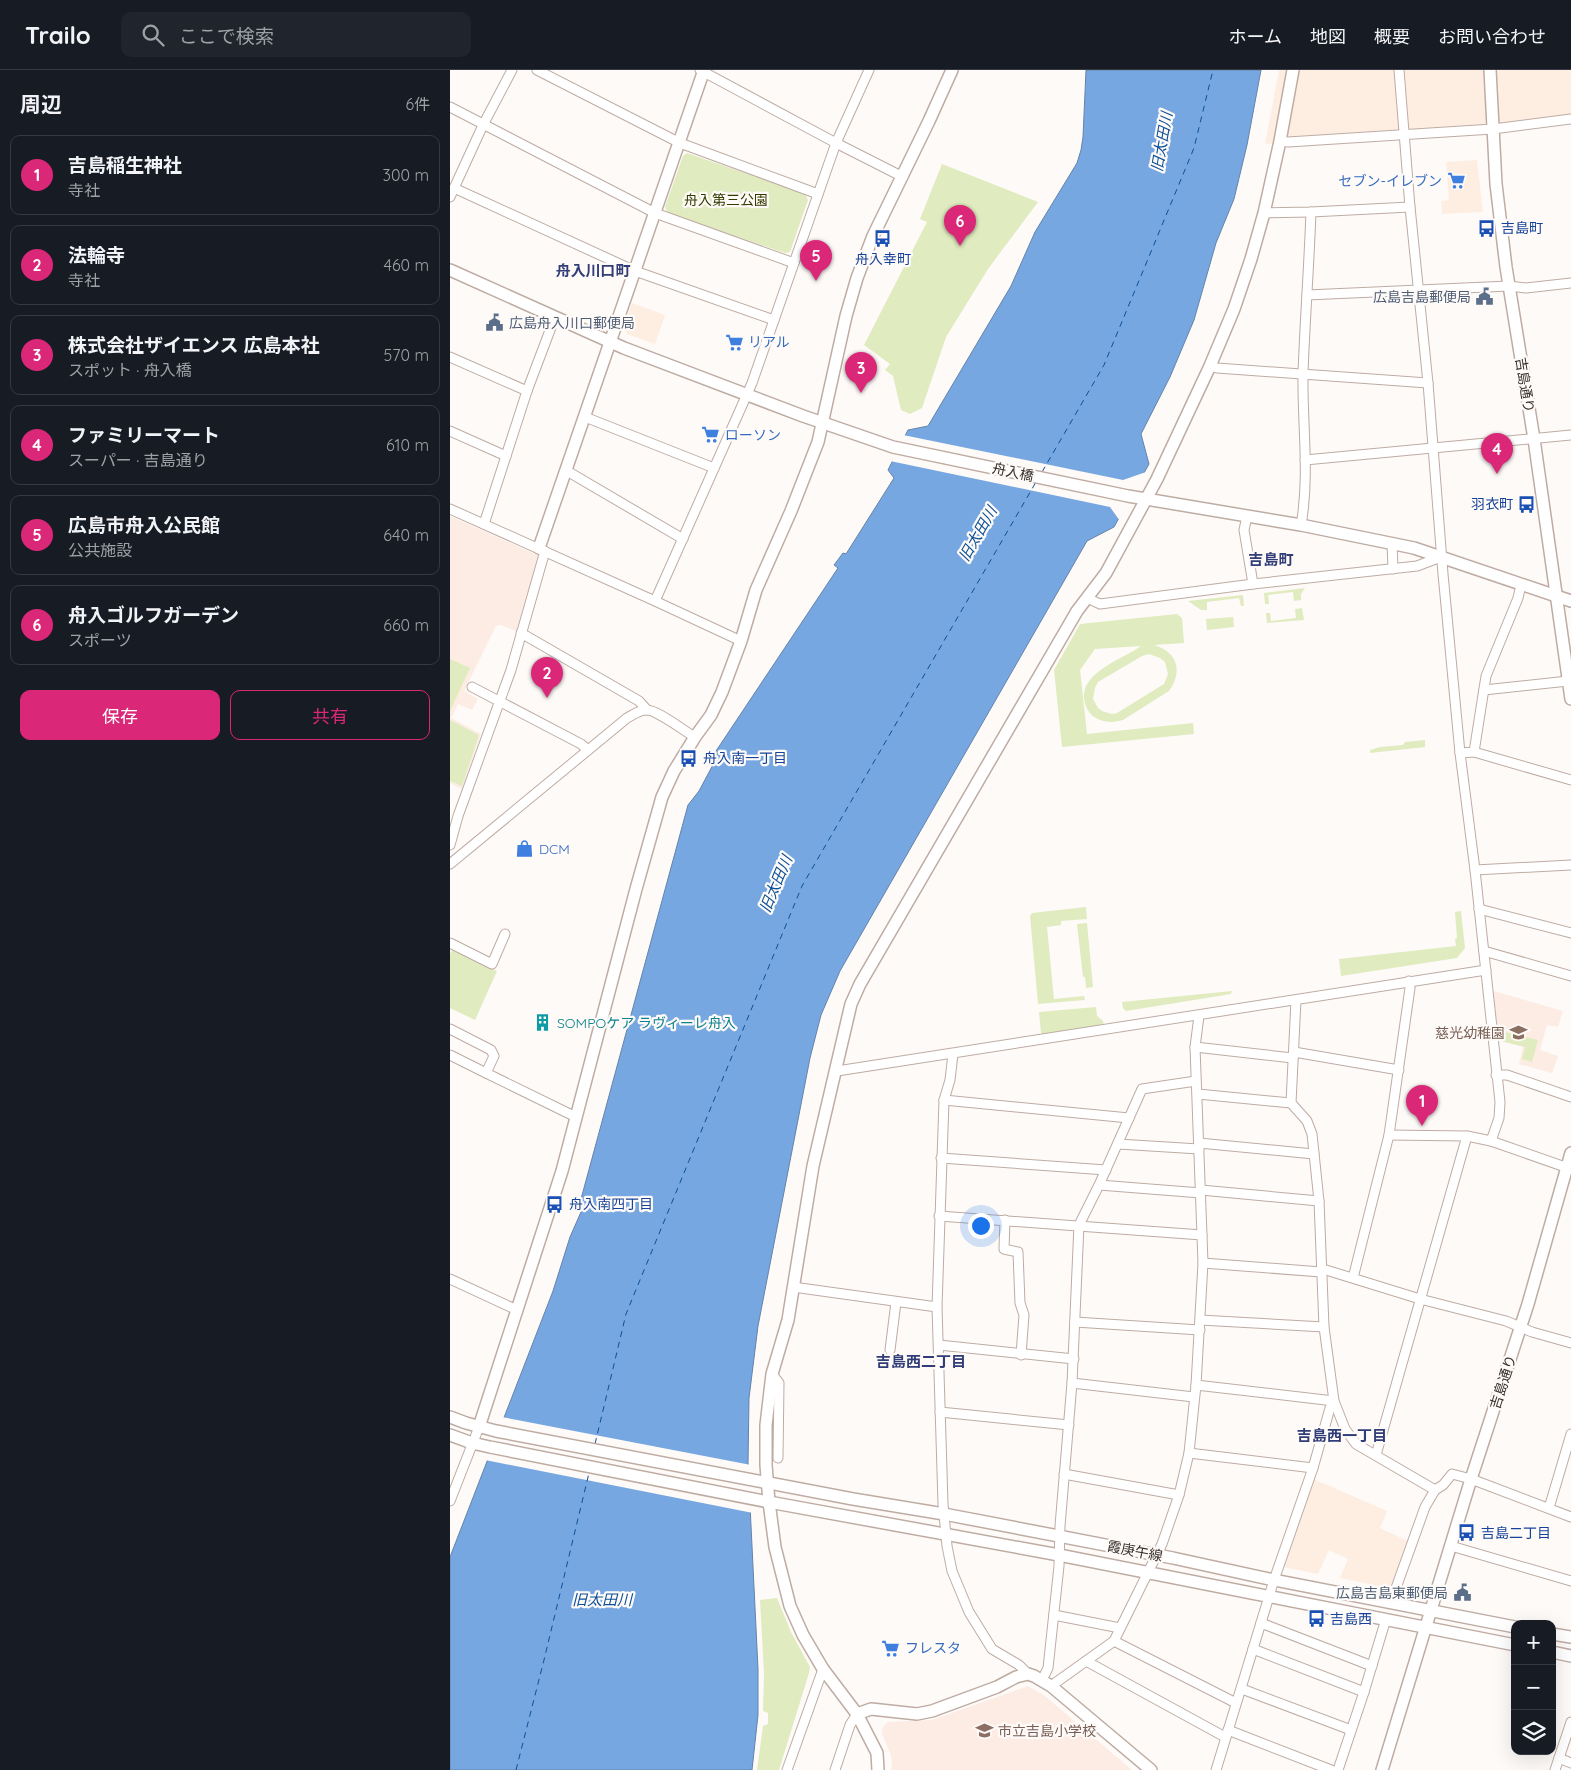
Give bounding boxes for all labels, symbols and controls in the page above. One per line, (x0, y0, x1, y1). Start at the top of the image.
search box (121, 12, 471, 57)
text: Trailo (25, 20, 91, 50)
icon: search (139, 21, 167, 49)
text: ここで検索 (179, 24, 274, 48)
text: ホーム (1229, 25, 1282, 48)
text: 地図 (1310, 25, 1346, 48)
text: 概要 (1374, 25, 1410, 48)
text: お問い合わせ (1438, 25, 1546, 48)
text: 周辺 (20, 91, 62, 117)
text: 6件 (405, 94, 430, 114)
water label: 旧太田川 (1147, 109, 1176, 173)
text: 吉島稲生神社 (68, 153, 182, 177)
text: 1 (34, 165, 40, 185)
text: 300 m (383, 165, 429, 185)
supermarket icon: セブン-イレブン (1446, 171, 1466, 191)
place label: セブン-イレブン (1339, 172, 1442, 190)
text: 寺社 (68, 180, 100, 200)
park label: 舟入第三公園 (684, 191, 768, 209)
pin: 6 (944, 205, 976, 246)
bus stop icon: 吉島町 (1477, 218, 1497, 238)
place label: 吉島町 (1501, 219, 1543, 237)
bus stop icon: 舟入幸町 (873, 229, 893, 249)
pin: 5 (800, 240, 832, 281)
text: 法輪寺 (68, 243, 125, 267)
place label: 舟入幸町 (855, 250, 911, 268)
text: 2 (32, 255, 42, 275)
text: 460 m (383, 255, 429, 275)
district label: 舟入川口町 (555, 261, 631, 280)
text: 寺社 (68, 270, 100, 290)
public building icon: 広島吉島郵便局 (1475, 287, 1495, 307)
place label: 広島吉島郵便局 (1373, 288, 1471, 306)
public building icon: 広島舟入川口郵便局 (485, 313, 505, 333)
place label: 広島舟入川口郵便局 (509, 314, 635, 332)
supermarket icon: リアル (724, 332, 744, 352)
text: 株式会社ザイエンス 広島本社 (68, 333, 320, 357)
place label: リアル (748, 333, 790, 351)
text: 3 (33, 345, 41, 365)
text: 570 m (384, 345, 429, 365)
pin: 3 (845, 352, 877, 393)
street label: 吉島通り (1512, 356, 1538, 414)
text: スポット · 舟入橋 (68, 360, 192, 380)
text: ファミリーマート (68, 423, 220, 447)
supermarket icon: ローソン (701, 425, 721, 445)
place label: ローソン (725, 426, 781, 444)
pin: 4 (1481, 433, 1513, 474)
text: 4 (32, 435, 42, 455)
text: 610 m (386, 435, 429, 455)
text: スーパー · 吉島通り (68, 450, 208, 470)
street label: 舟入橋 (991, 459, 1035, 485)
bus stop icon: 羽衣町 (1517, 494, 1537, 514)
place label: 羽衣町 (1471, 495, 1513, 513)
water label: 旧太田川 (954, 501, 1002, 564)
text: 広島市舟入公民館 (68, 513, 220, 537)
text: 5 (32, 525, 42, 545)
text: 640 m (383, 525, 429, 545)
text: 公共施設 (68, 540, 132, 560)
district label: 吉島町 (1248, 550, 1294, 569)
text: 舟入ゴルフガーデン (68, 603, 239, 627)
text: 6 (33, 615, 41, 635)
text: 660 m (383, 615, 429, 635)
text: スポーツ (68, 630, 132, 650)
pin: 2 (531, 657, 563, 698)
button: 保存 (20, 690, 220, 740)
button: 共有 (230, 690, 430, 740)
bus stop icon: 舟入南一丁目 (679, 748, 699, 768)
place label: 舟入南一丁目 (703, 749, 787, 767)
shop icon: DCM (515, 839, 535, 859)
place label: DCM (539, 840, 570, 858)
water label: 旧太田川 (755, 851, 797, 915)
building icon: SOMPOケア ラヴィーレ舟入 (533, 1013, 553, 1033)
place label: SOMPOケア ラヴィーレ舟入 (557, 1014, 736, 1032)
school or university icon: 慈光幼稚園 (1509, 1023, 1529, 1043)
place label: 慈光幼稚園 (1435, 1024, 1505, 1042)
pin: 1 (1406, 1085, 1438, 1126)
bus stop icon: 舟入南四丁目 (545, 1194, 565, 1214)
place label: 舟入南四丁目 (569, 1195, 653, 1213)
your location (968, 1213, 994, 1239)
district label: 吉島西二丁目 (876, 1352, 966, 1371)
street label: 吉島通り (1486, 1353, 1520, 1411)
district label: 吉島西一丁目 (1297, 1426, 1387, 1445)
bus stop icon: 吉島二丁目 (1457, 1523, 1477, 1543)
place label: 吉島二丁目 (1481, 1524, 1551, 1542)
street label: 霞庚午線 (1106, 1537, 1164, 1565)
public building icon: 広島吉島東郵便局 (1452, 1583, 1472, 1603)
place label: 広島吉島東郵便局 (1336, 1584, 1448, 1602)
water label: 旧太田川 (572, 1590, 634, 1609)
bus stop icon: 吉島西 (1306, 1609, 1326, 1629)
place label: 吉島西 (1330, 1610, 1372, 1628)
map controls (1511, 1620, 1556, 1755)
button: + (1511, 1620, 1556, 1665)
supermarket icon: フレスタ (881, 1638, 901, 1658)
place label: フレスタ (905, 1639, 961, 1657)
button: − (1511, 1665, 1556, 1710)
button: layers (1511, 1710, 1556, 1755)
school or university icon: 市立吉島小学校 (974, 1721, 994, 1741)
place label: 市立吉島小学校 (998, 1722, 1096, 1740)

